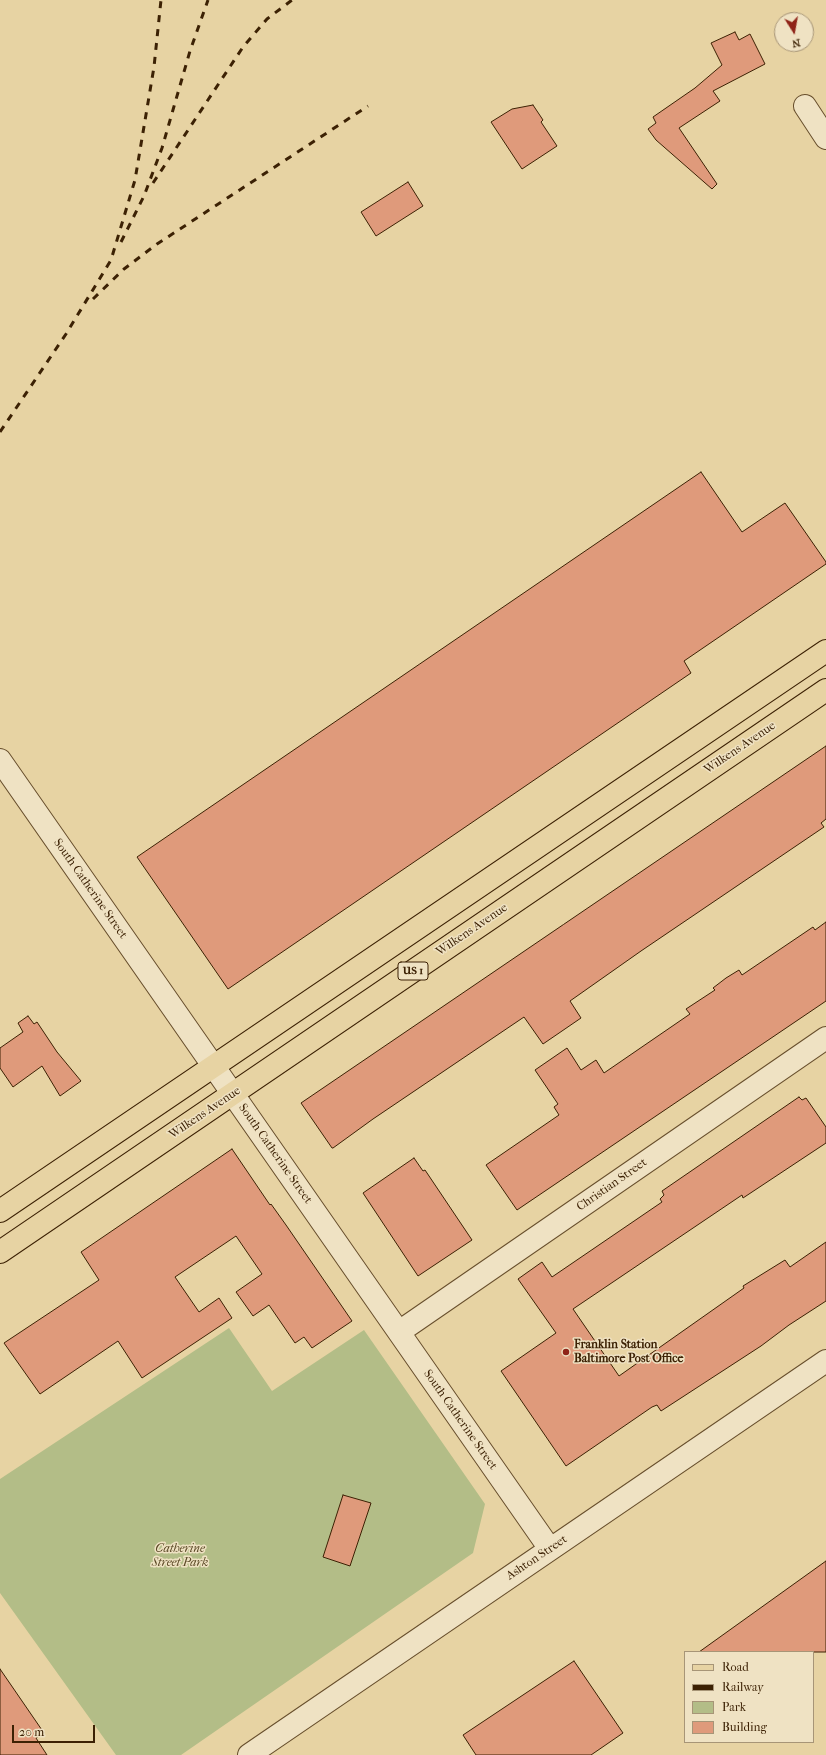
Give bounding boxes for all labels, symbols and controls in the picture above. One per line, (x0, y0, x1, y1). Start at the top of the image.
north arrow (774, 12, 814, 52)
text: N (791, 36, 802, 50)
street label: Wilkens Avenue (701, 719, 779, 777)
street label: South Catherine Street (50, 836, 130, 942)
street label: Wilkens Avenue (433, 901, 511, 959)
road number: US 1 (398, 962, 428, 980)
street label: Wilkens Avenue (166, 1084, 244, 1142)
street label: South Catherine Street (235, 1101, 315, 1207)
street label: Christian Street (574, 1155, 650, 1215)
place label: Franklin Station Baltimore Post Office (574, 1338, 683, 1366)
marker: Franklin Station Baltimore Post Office (561, 1347, 571, 1357)
street label: South Catherine Street (420, 1367, 500, 1473)
street label: Ashton Street (504, 1532, 570, 1584)
park label: Catherine Street Park (152, 1542, 208, 1570)
legend (684, 1651, 814, 1743)
text: Road (722, 1660, 749, 1674)
text: Railway (722, 1680, 764, 1694)
text: Park (722, 1700, 746, 1714)
scale bar (14, 1717, 97, 1743)
text: Building (722, 1720, 767, 1734)
text: 20 m (19, 1725, 44, 1739)

